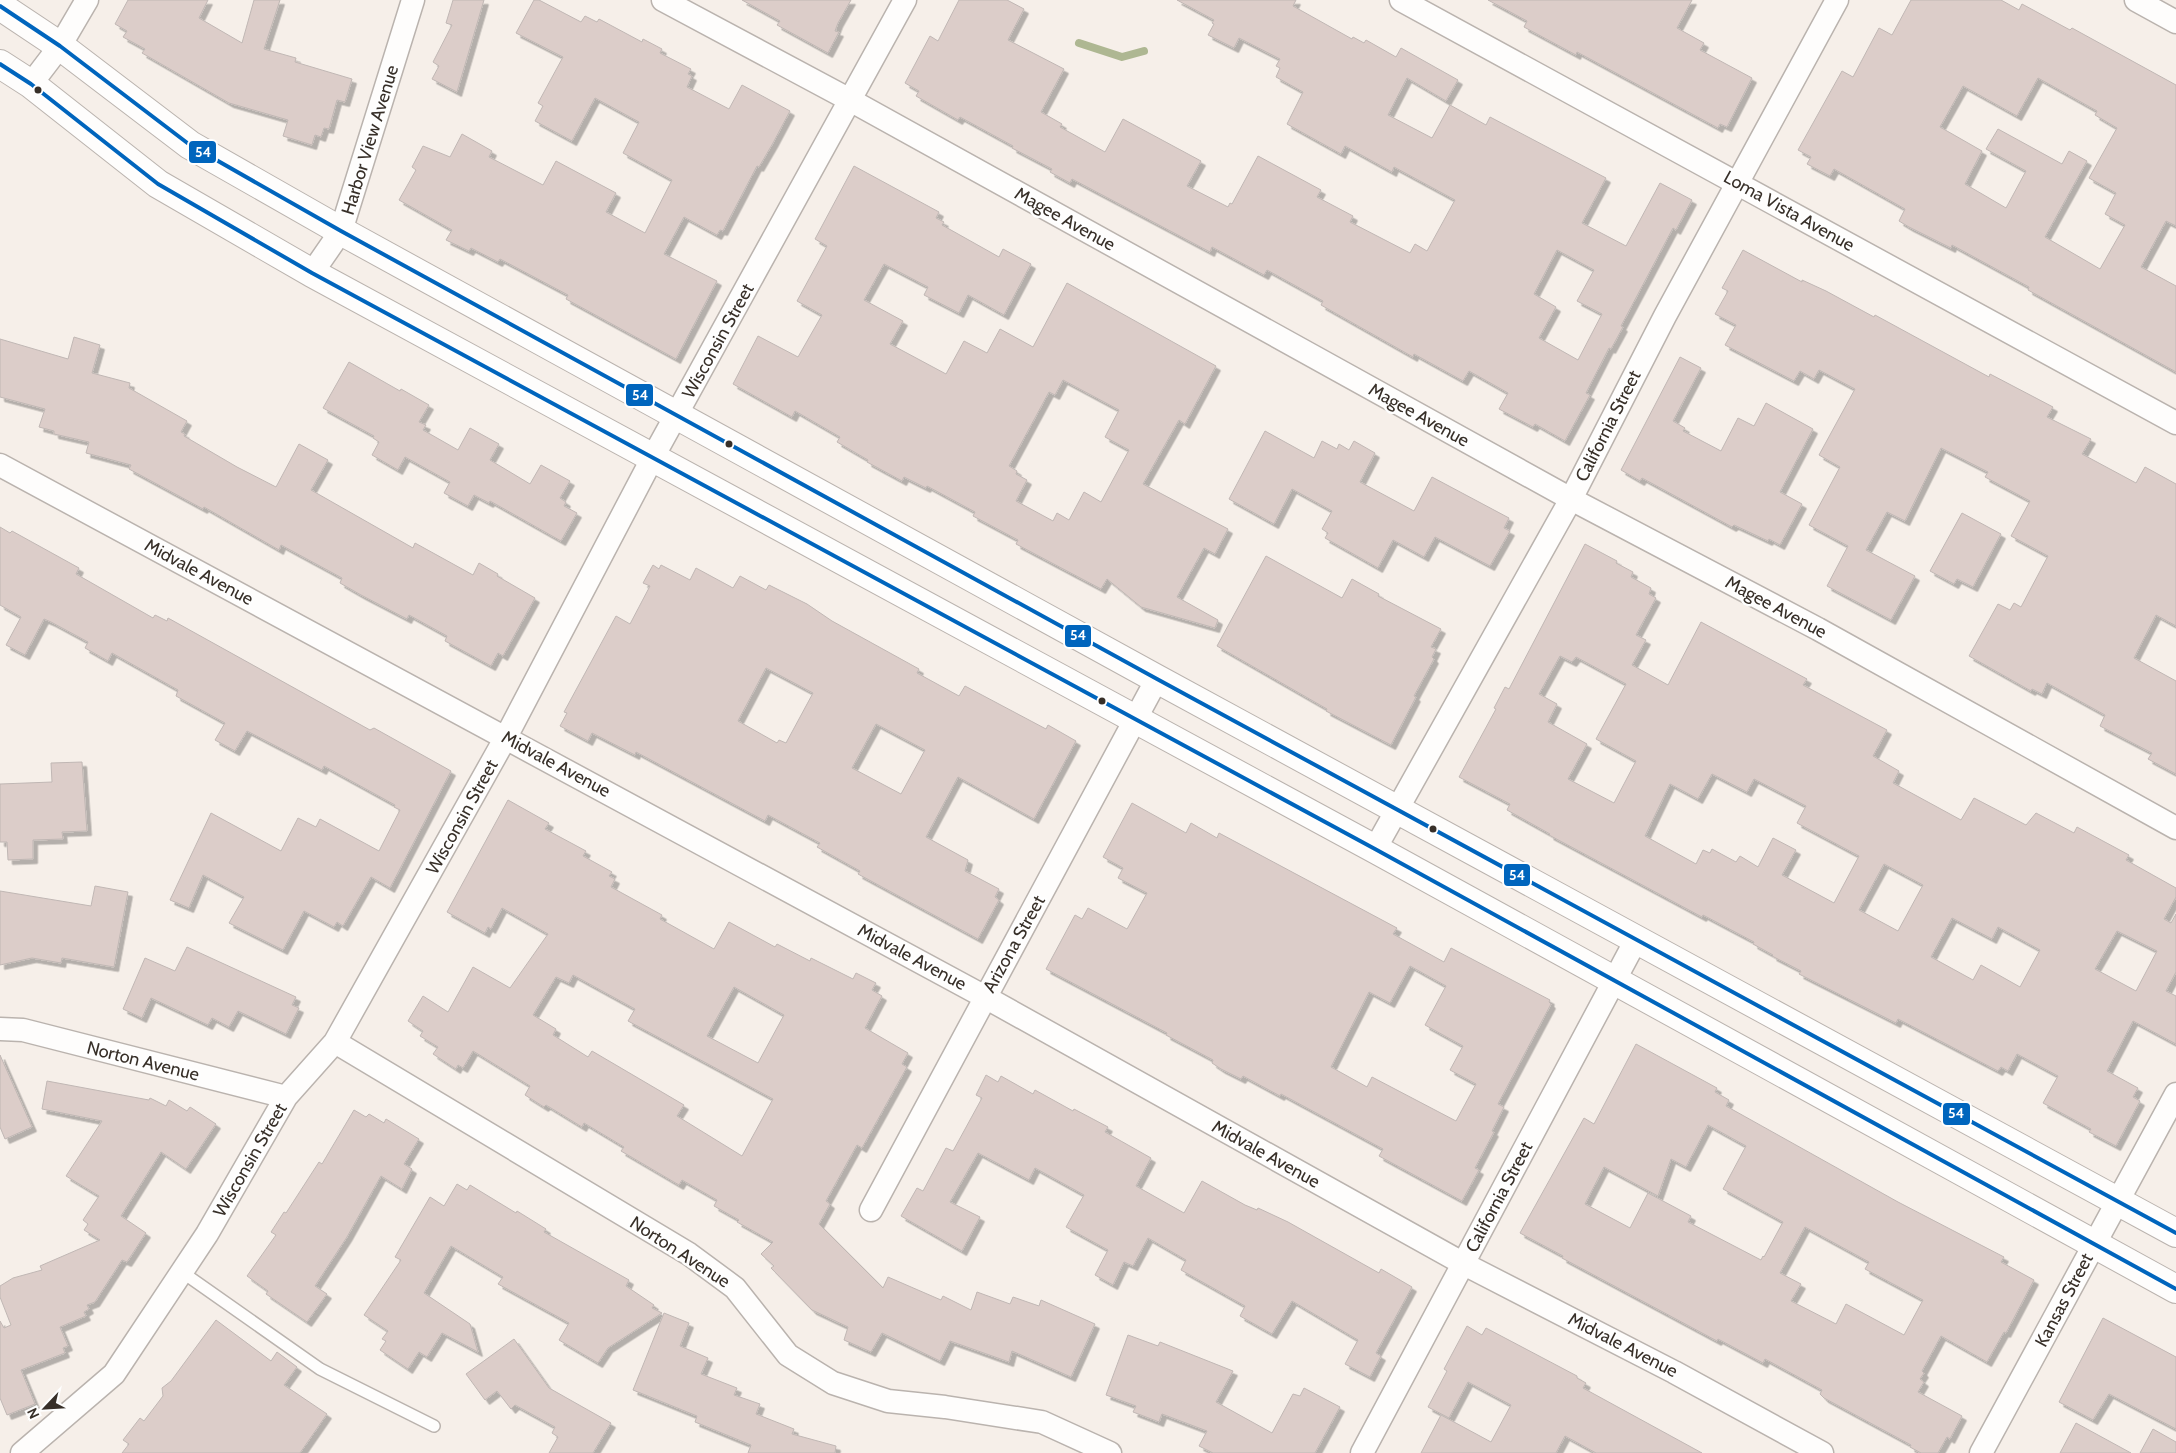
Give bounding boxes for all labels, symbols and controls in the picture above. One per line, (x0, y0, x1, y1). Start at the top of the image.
street label: Harbor View Avenue (337, 62, 403, 218)
unlabelled marker (33, 85, 43, 95)
line badge: 54 (188, 140, 217, 164)
text: 54 (195, 143, 211, 161)
street label: Loma Vista Avenue (1720, 166, 1858, 256)
street label: Magee Avenue (1011, 182, 1119, 256)
street label: Wisconsin Street (677, 280, 759, 402)
street label: California Street (1571, 367, 1645, 485)
street label: Magee Avenue (1365, 378, 1473, 452)
line badge: 54 (625, 383, 654, 407)
text: 54 (632, 386, 648, 404)
unlabelled marker (724, 439, 734, 449)
street label: Midvale Avenue (141, 534, 257, 610)
street label: Magee Avenue (1722, 571, 1830, 643)
line badge: 54 (1064, 624, 1092, 648)
text: 54 (1070, 626, 1086, 644)
unlabelled marker (1097, 696, 1107, 706)
street label: Midvale Avenue (498, 726, 614, 802)
street label: Wisconsin Street (421, 756, 503, 878)
unlabelled marker (1428, 824, 1438, 834)
line badge: 54 (1503, 863, 1531, 887)
text: 54 (1509, 866, 1525, 884)
street label: Arizona Street (978, 892, 1050, 996)
street label: Midvale Avenue (854, 919, 970, 995)
street label: Norton Avenue (85, 1036, 201, 1086)
street label: Wisconsin Street (209, 1099, 291, 1221)
line badge: 54 (1942, 1102, 1971, 1126)
text: 54 (1948, 1104, 1964, 1122)
street label: Midvale Avenue (1208, 1115, 1324, 1193)
street label: California Street (1461, 1138, 1537, 1256)
street label: Norton Avenue (626, 1211, 734, 1293)
street label: Kansas Street (2030, 1249, 2098, 1351)
street label: Midvale Avenue (1564, 1308, 1682, 1382)
north arrow (20, 1383, 70, 1433)
text: N (23, 1405, 43, 1422)

